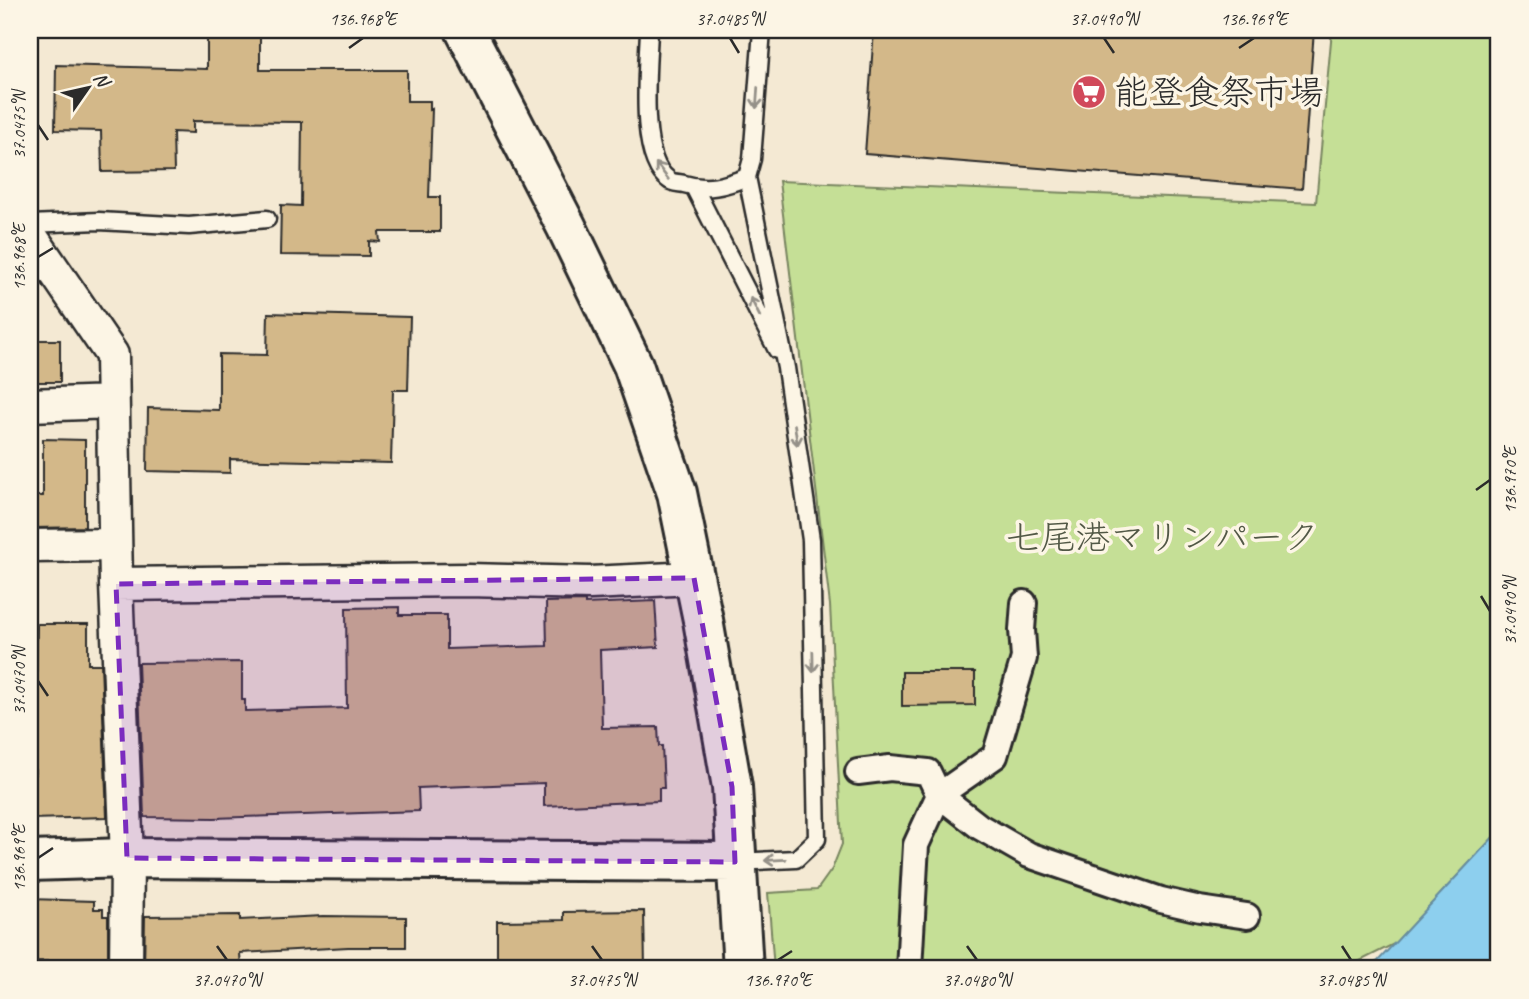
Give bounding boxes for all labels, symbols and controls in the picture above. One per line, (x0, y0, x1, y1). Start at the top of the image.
text: 136.968°E (330, 8, 399, 30)
text: 37.0485°N (696, 8, 767, 30)
text: 37.0490°N (1070, 8, 1141, 30)
text: 136.969°E (1221, 8, 1290, 30)
north arrow (52, 52, 122, 122)
text: N (88, 67, 116, 93)
place label: 能登食祭市場 (1114, 70, 1324, 115)
supermarket icon: 能登食祭市場 (1070, 73, 1108, 111)
one-way arrow (750, 86, 763, 109)
text: 37.0475°N (8, 88, 30, 159)
one-way arrow (654, 162, 669, 180)
text: 136.968°E (8, 221, 30, 290)
one-way arrow (748, 297, 762, 318)
one-way arrow (790, 423, 803, 446)
text: 136.970°E (1499, 444, 1521, 513)
park label: 七尾港マリンパーク (1005, 515, 1319, 560)
text: 37.0490°N (1499, 574, 1521, 645)
text: 37.0470°N (8, 644, 30, 715)
one-way arrow (806, 650, 820, 673)
text: 136.969°E (8, 822, 30, 891)
one-way arrow (764, 853, 787, 866)
text: 37.0470°N (193, 969, 264, 991)
text: 37.0475°N (568, 969, 639, 991)
text: 136.970°E (745, 969, 814, 991)
text: 37.0480°N (943, 969, 1014, 991)
text: 37.0485°N (1317, 969, 1388, 991)

